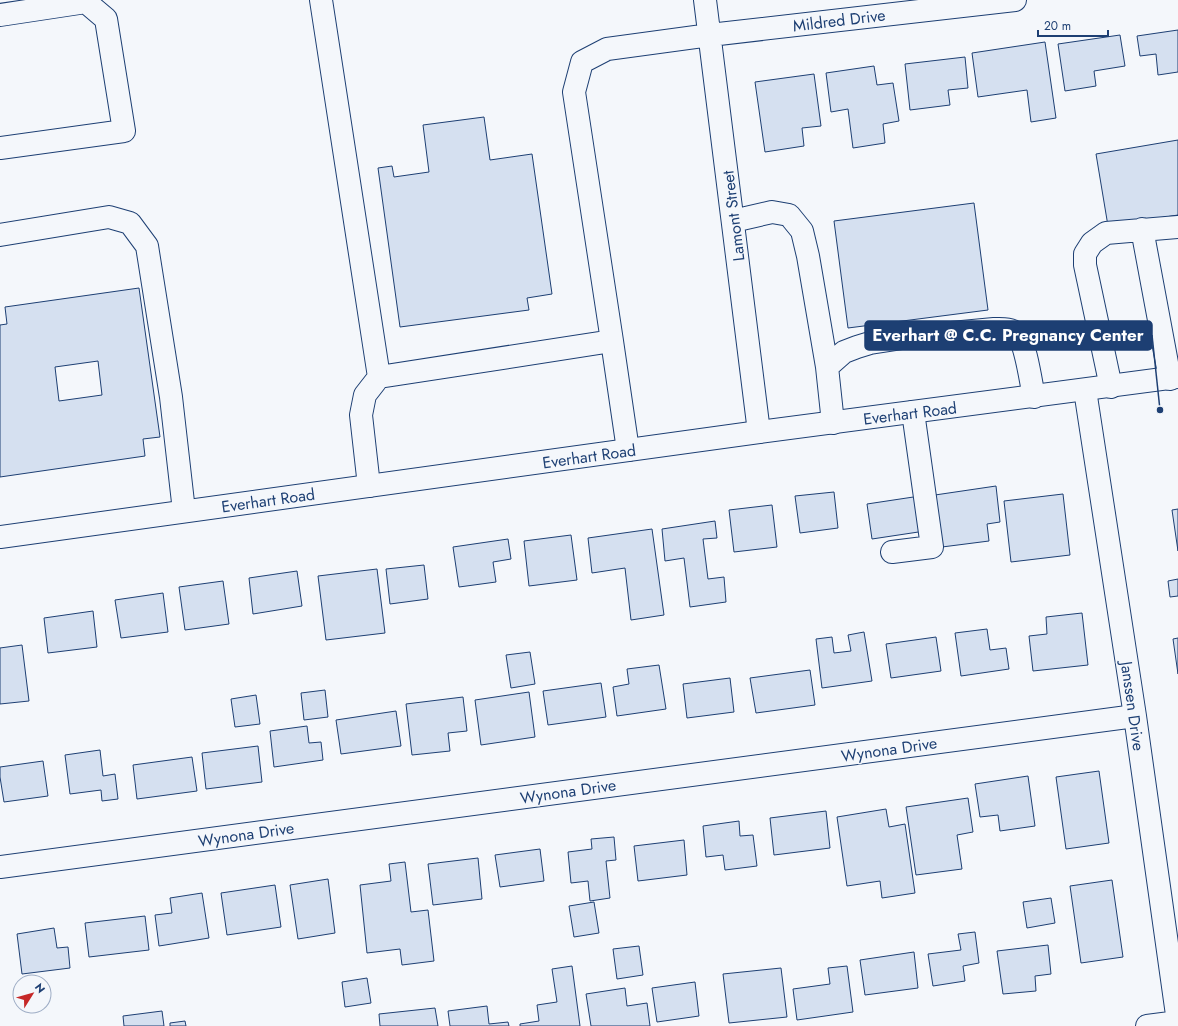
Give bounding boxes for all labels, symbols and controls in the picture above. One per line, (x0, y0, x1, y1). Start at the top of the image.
street label: Mildred Drive (792, 3, 887, 38)
scale bar (1038, 12, 1108, 38)
text: 20 m (1044, 17, 1071, 35)
street label: Lamont Street (716, 169, 750, 263)
callout: Everhart @ C.C. Pregnancy Center (865, 321, 1152, 350)
text: Everhart @ C.C. Pregnancy Center (872, 323, 1144, 347)
street label: Everhart Road (862, 396, 958, 431)
street label: Everhart Road (541, 439, 637, 474)
street label: Everhart Road (220, 483, 316, 518)
street label: Janssen Drive (1115, 658, 1150, 752)
street label: Wynona Drive (840, 731, 938, 768)
street label: Wynona Drive (519, 773, 617, 810)
street label: Wynona Drive (197, 816, 295, 853)
north arrow (12, 974, 52, 1014)
text: N (31, 980, 49, 996)

